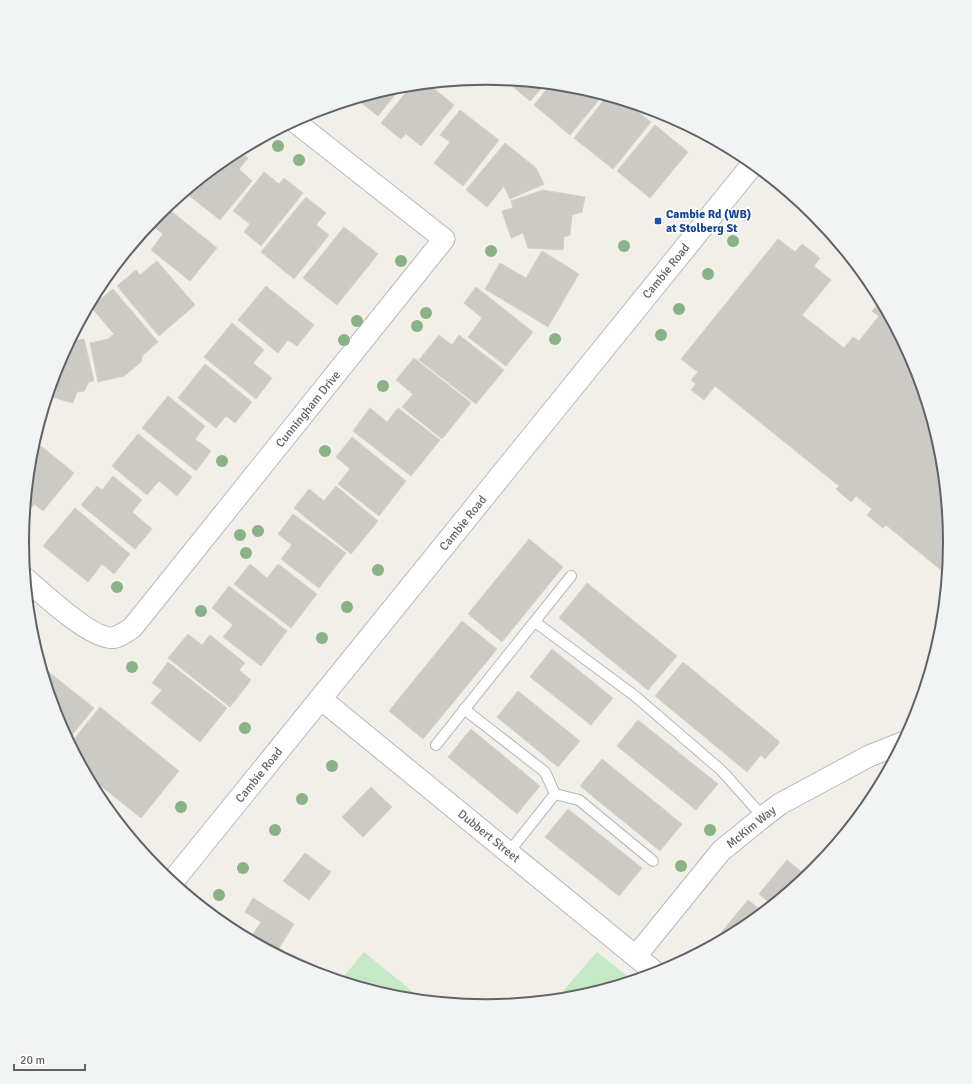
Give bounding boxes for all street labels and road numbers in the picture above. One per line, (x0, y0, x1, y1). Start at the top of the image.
street label: Cambie Road (640, 241, 693, 302)
street label: Cunningham Drive (273, 368, 344, 451)
street label: Cambie Road (437, 493, 490, 554)
street label: Cambie Road (233, 745, 286, 806)
street label: McKim Way (724, 803, 779, 852)
street label: Dubbert Street (455, 807, 523, 866)

